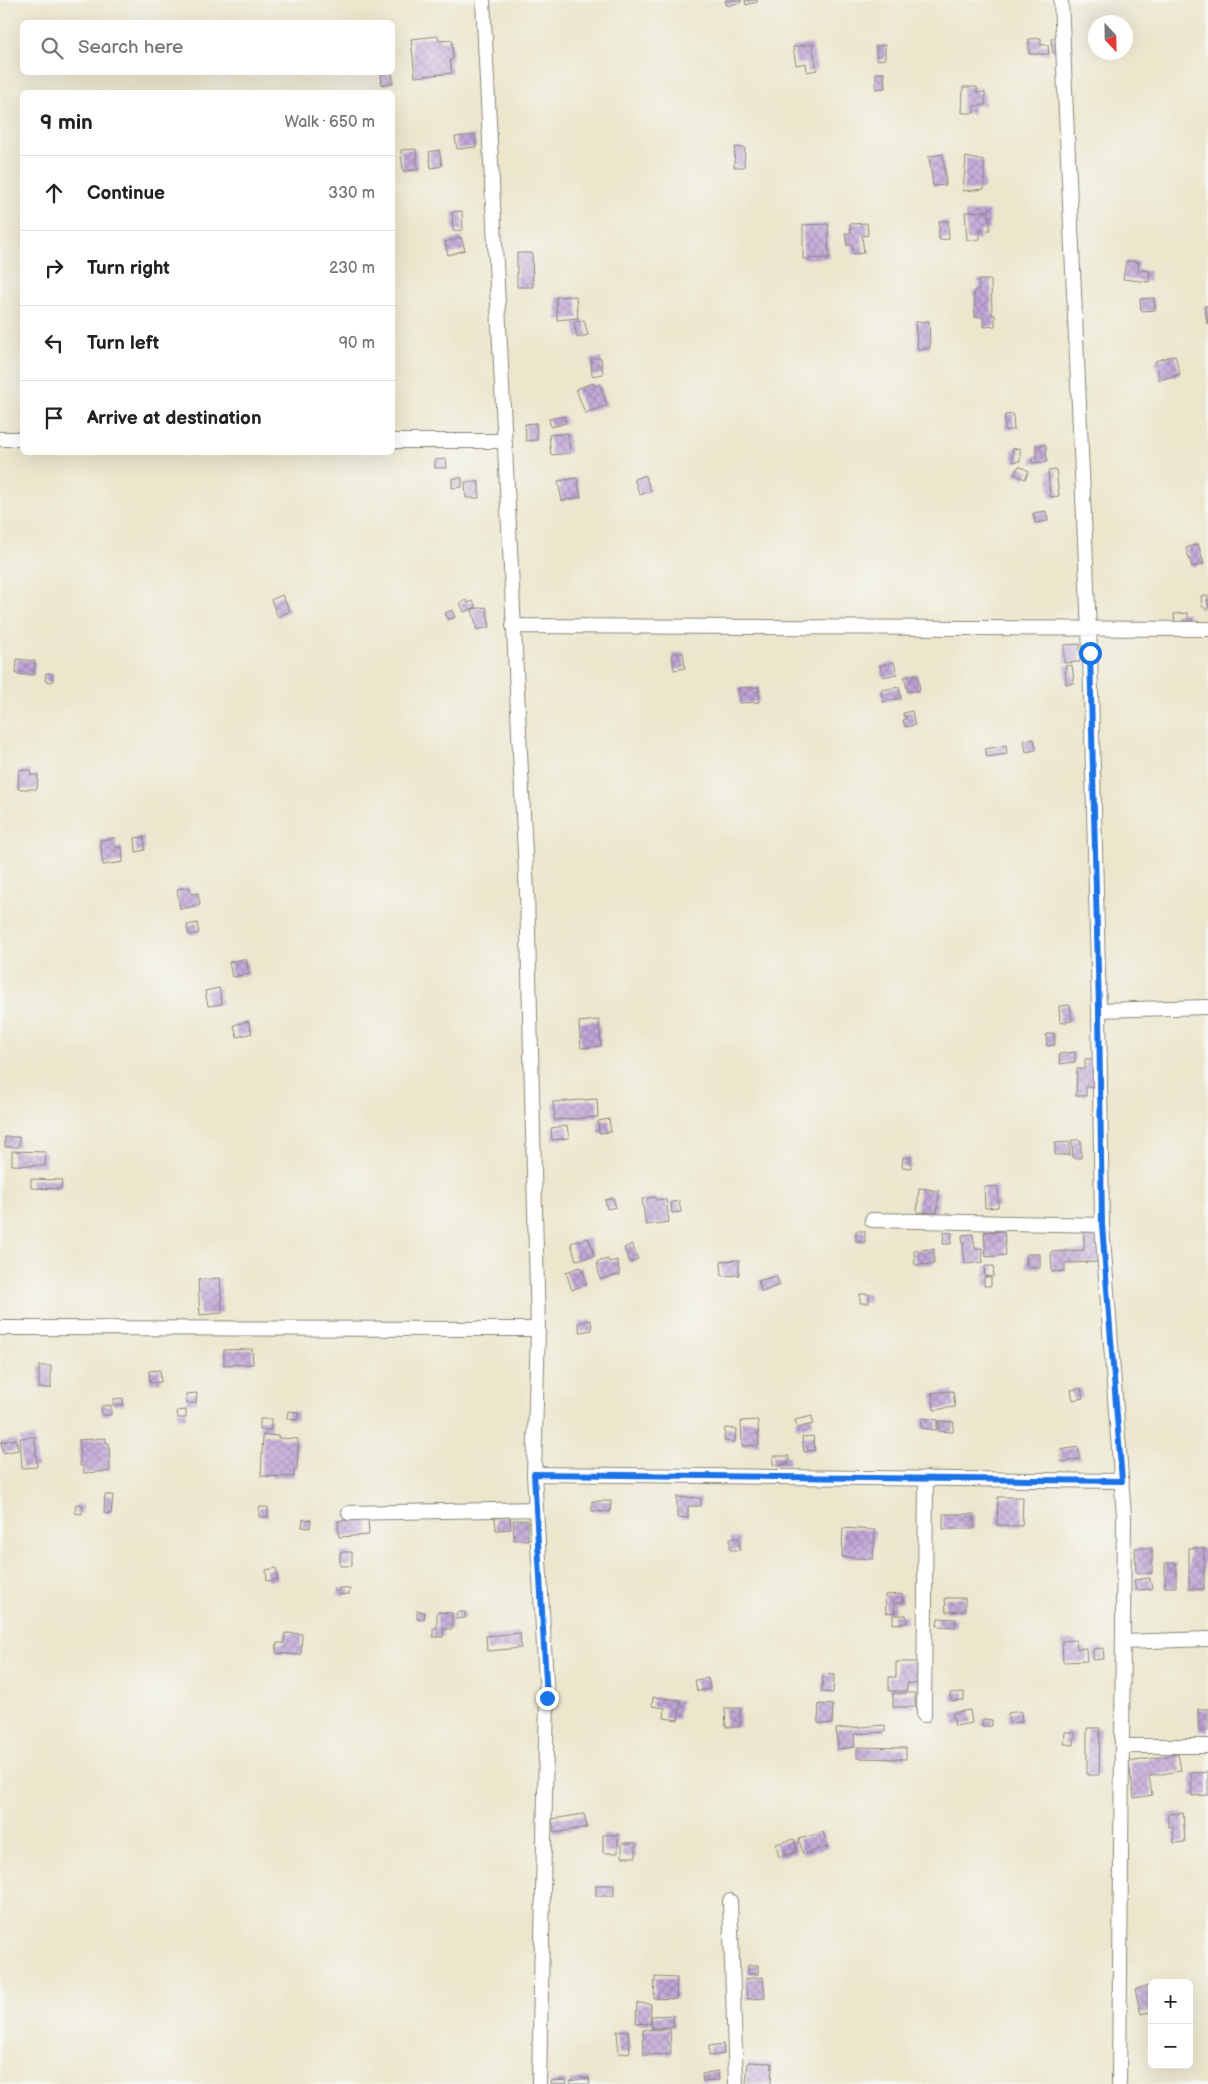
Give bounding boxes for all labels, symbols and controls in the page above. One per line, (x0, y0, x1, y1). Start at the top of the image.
north arrow (1088, 15, 1133, 60)
search box (20, 20, 395, 75)
icon: search (38, 34, 66, 62)
text: Search here (78, 36, 183, 59)
text: 9 min (40, 110, 93, 135)
text: Walk · 650 m (285, 113, 375, 132)
icon: ahead (40, 179, 68, 207)
text: Continue (87, 182, 165, 205)
text: 330 m (328, 184, 375, 203)
icon: right (40, 254, 68, 282)
text: Turn right (87, 257, 170, 280)
text: 230 m (329, 259, 375, 278)
icon: left (40, 329, 68, 357)
text: Turn left (87, 332, 159, 355)
text: 90 m (339, 334, 375, 353)
icon: arrive (40, 404, 68, 432)
text: Arrive at destination (87, 407, 262, 430)
route start (1079, 642, 1102, 665)
route end (536, 1687, 559, 1710)
map controls (1148, 1979, 1193, 2069)
button: + (1148, 1979, 1193, 2024)
button: − (1148, 2024, 1193, 2069)

